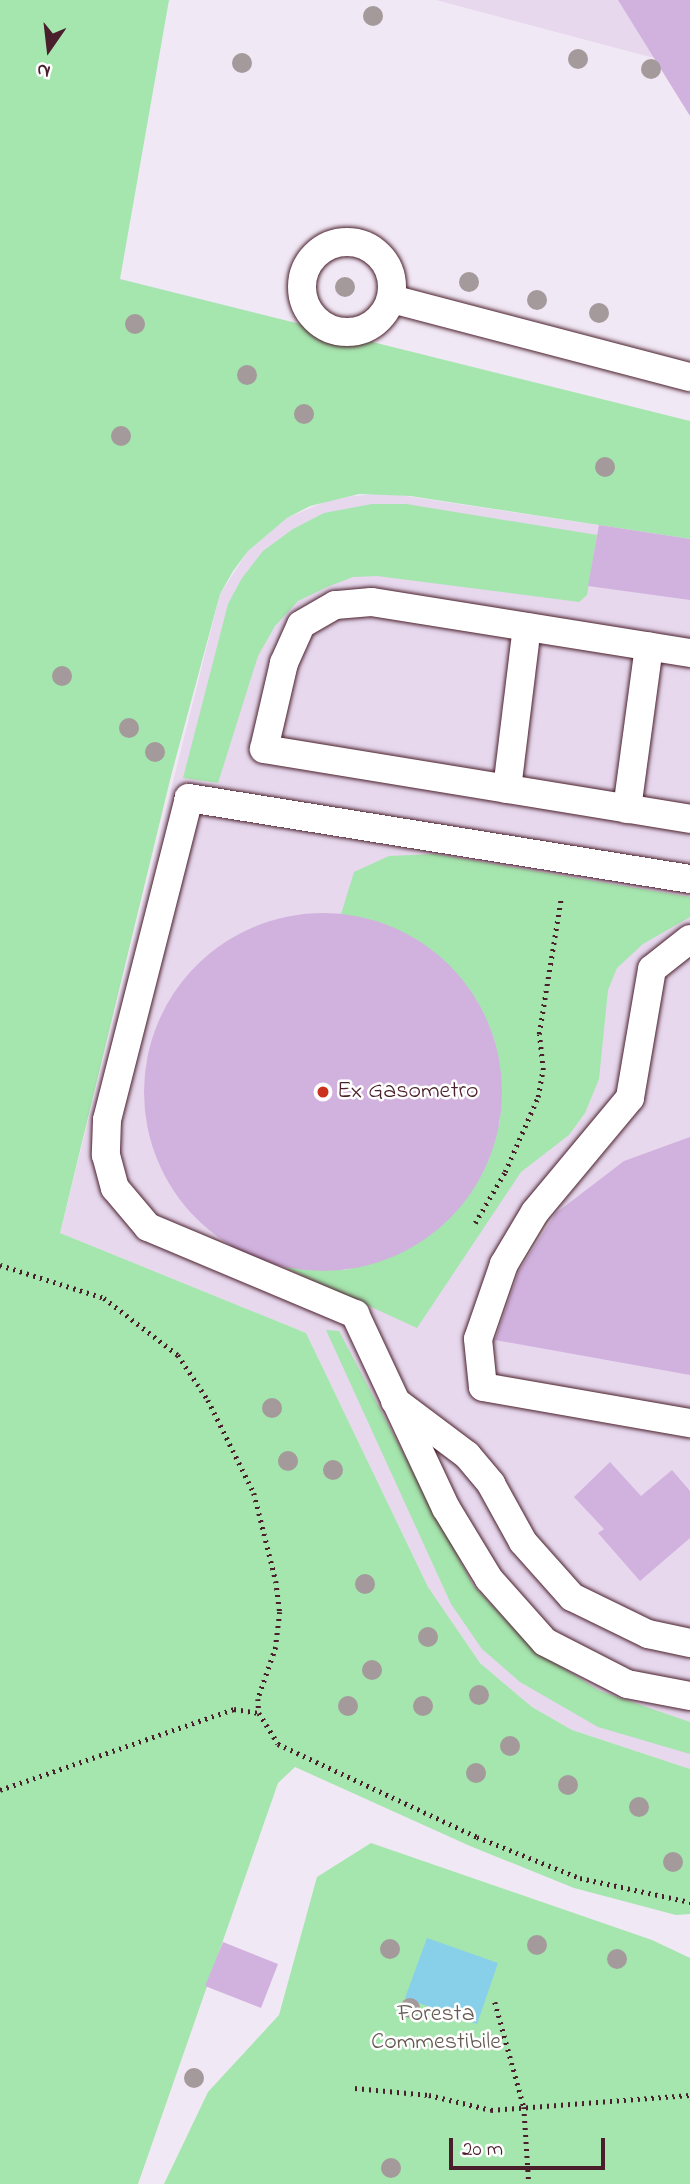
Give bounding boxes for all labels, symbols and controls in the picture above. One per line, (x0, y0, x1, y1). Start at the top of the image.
north arrow (14, 14, 84, 84)
text: N (34, 55, 53, 85)
place label: Ex Gasometro (337, 1078, 478, 1106)
marker: Ex Gasometro (315, 1084, 331, 1100)
park label: Foresta Commestibile (371, 2001, 501, 2057)
scale bar (452, 2124, 608, 2168)
text: 20 m (462, 2135, 503, 2165)

